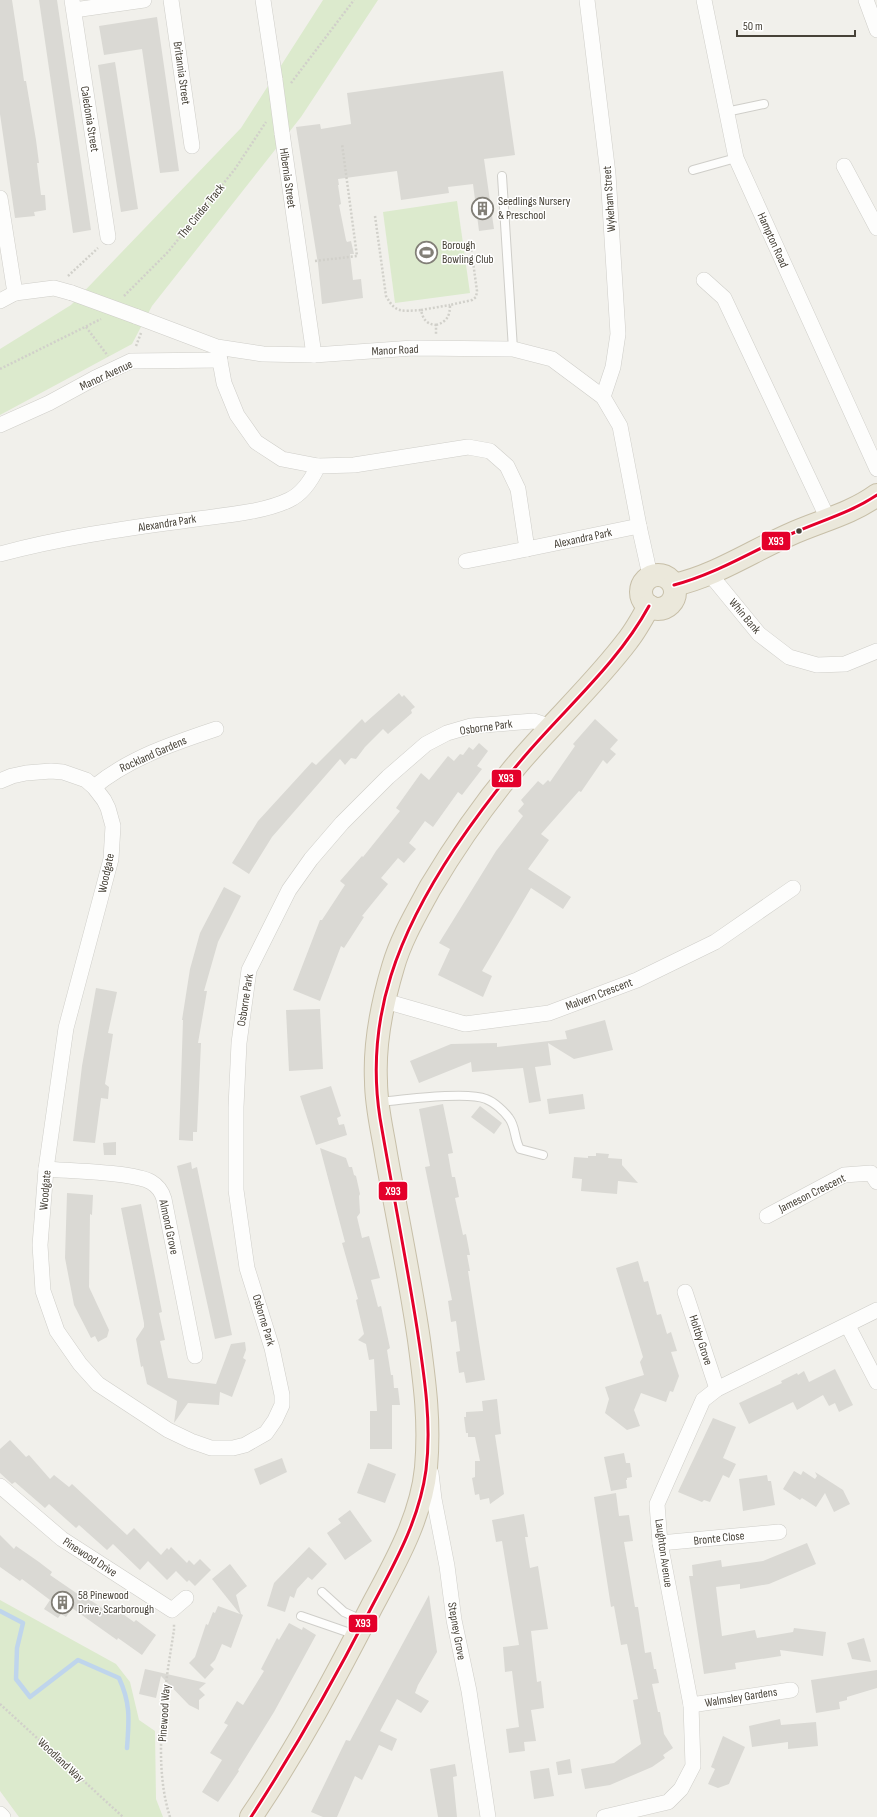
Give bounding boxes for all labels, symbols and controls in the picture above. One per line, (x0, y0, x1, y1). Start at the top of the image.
scale bar (737, 12, 855, 38)
text: 50 m (743, 19, 763, 34)
street label: Britannia Street (170, 41, 193, 106)
street label: Caledonia Street (77, 85, 102, 153)
street label: Hibernia Street (276, 147, 299, 210)
street label: Wykeham Street (600, 165, 619, 233)
street label: The Cinder Track (175, 181, 228, 242)
place label: Seedlings Nursery & Preschool (498, 194, 571, 223)
building icon: Seedlings Nursery & Preschool (470, 195, 496, 221)
street label: Hampton Road (754, 210, 791, 270)
place label: Borough Bowling Club (442, 238, 494, 267)
sports icon: Borough Bowling Club (413, 239, 439, 265)
street label: Manor Road (371, 342, 419, 359)
street label: Manor Avenue (77, 357, 135, 394)
street label: Alexandra Park (136, 511, 198, 536)
street label: Alexandra Park (552, 525, 614, 552)
unlabelled marker (794, 526, 804, 536)
line badge: X93 (761, 531, 791, 551)
text: X93 (767, 535, 784, 548)
street label: Whin Bank (725, 595, 764, 638)
street label: Osborne Park (459, 716, 514, 739)
street label: Rockland Gardens (117, 733, 189, 776)
line badge: X93 (491, 769, 522, 788)
text: X93 (497, 772, 514, 785)
street label: Woodgate (95, 852, 118, 894)
street label: Osborne Park (234, 972, 257, 1027)
street label: Malvern Crescent (564, 975, 635, 1014)
street label: Woodgate (36, 1169, 55, 1211)
street label: Jameson Crescent (775, 1171, 848, 1217)
line badge: X93 (378, 1181, 408, 1201)
text: X93 (384, 1185, 401, 1198)
street label: Almond Grove (155, 1197, 182, 1256)
street label: Osborne Park (249, 1293, 279, 1348)
street label: Holtby Grove (685, 1313, 716, 1367)
street label: Laughton Avenue (651, 1518, 676, 1588)
street label: Bronte Close (693, 1528, 745, 1549)
street label: Pinewood Drive (60, 1534, 120, 1581)
place label: 58 Pinewood Drive, Scarborough (78, 1588, 154, 1617)
building icon: 58 Pinewood Drive, Scarborough (49, 1589, 75, 1615)
street label: Stepney Grove (444, 1601, 469, 1661)
line badge: X93 (348, 1614, 378, 1633)
text: X93 (354, 1617, 371, 1630)
street label: Pinewood Way (155, 1684, 174, 1742)
street label: Walmsley Gardens (704, 1684, 778, 1711)
street label: Woodland Way (34, 1735, 87, 1786)

